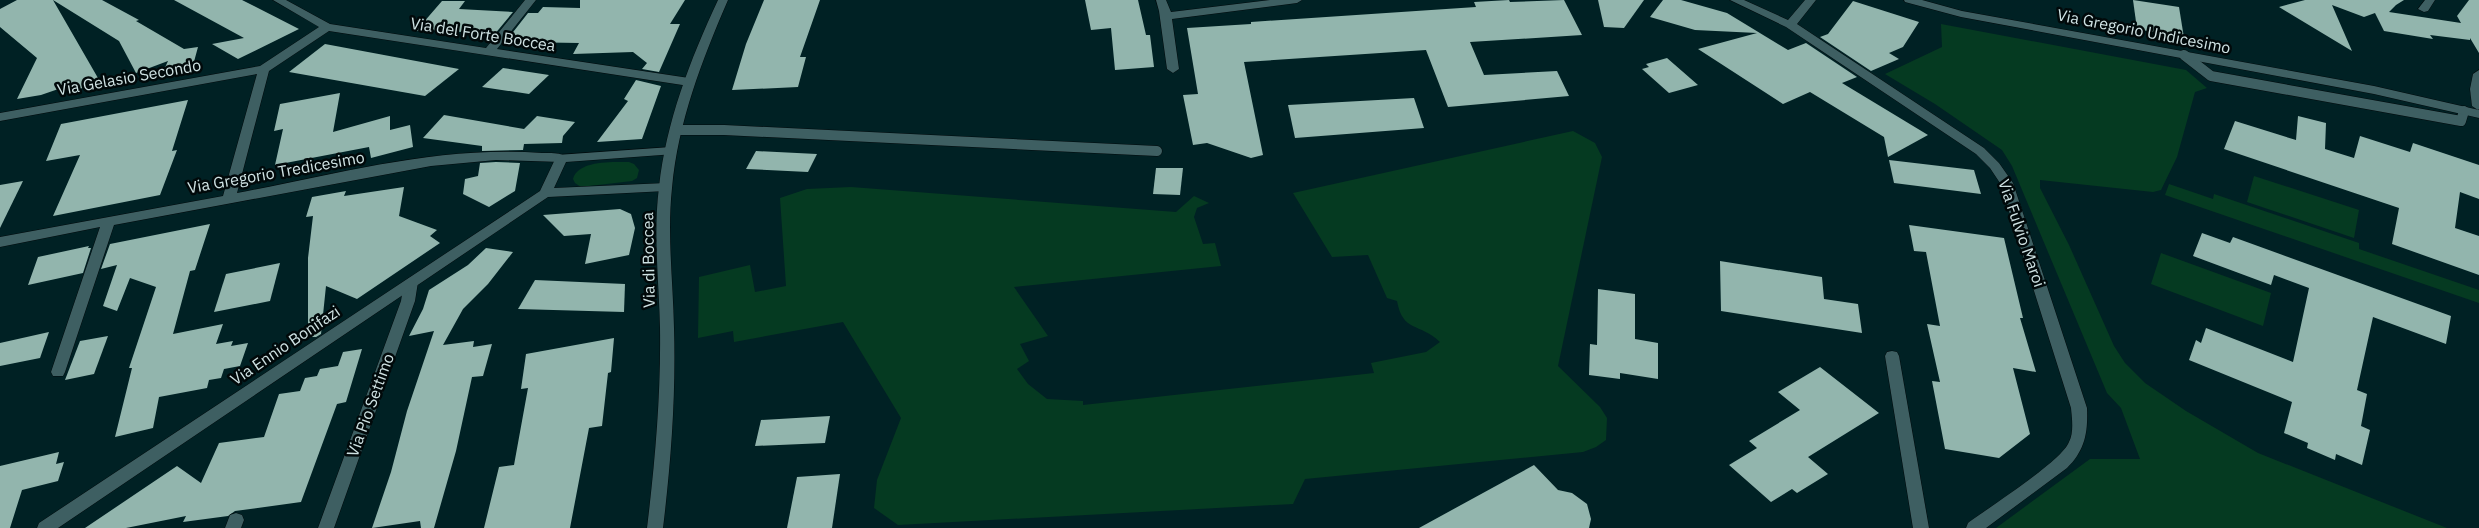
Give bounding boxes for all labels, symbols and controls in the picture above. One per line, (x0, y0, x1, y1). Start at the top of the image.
street label: Via Gregorio Undicesimo (2056, 4, 2233, 58)
street label: Via del Forte Boccea (409, 13, 557, 55)
street label: Via Gelasio Secondo (56, 54, 203, 99)
street label: Via Gregorio Tredicesimo (186, 147, 366, 197)
street label: Via Fulvio Maroi (1994, 176, 2050, 290)
street label: Via di Boccea (637, 211, 659, 308)
street label: Via Ennio Bonifazi (226, 301, 344, 389)
street label: Via Pio Settimo (342, 351, 398, 459)

